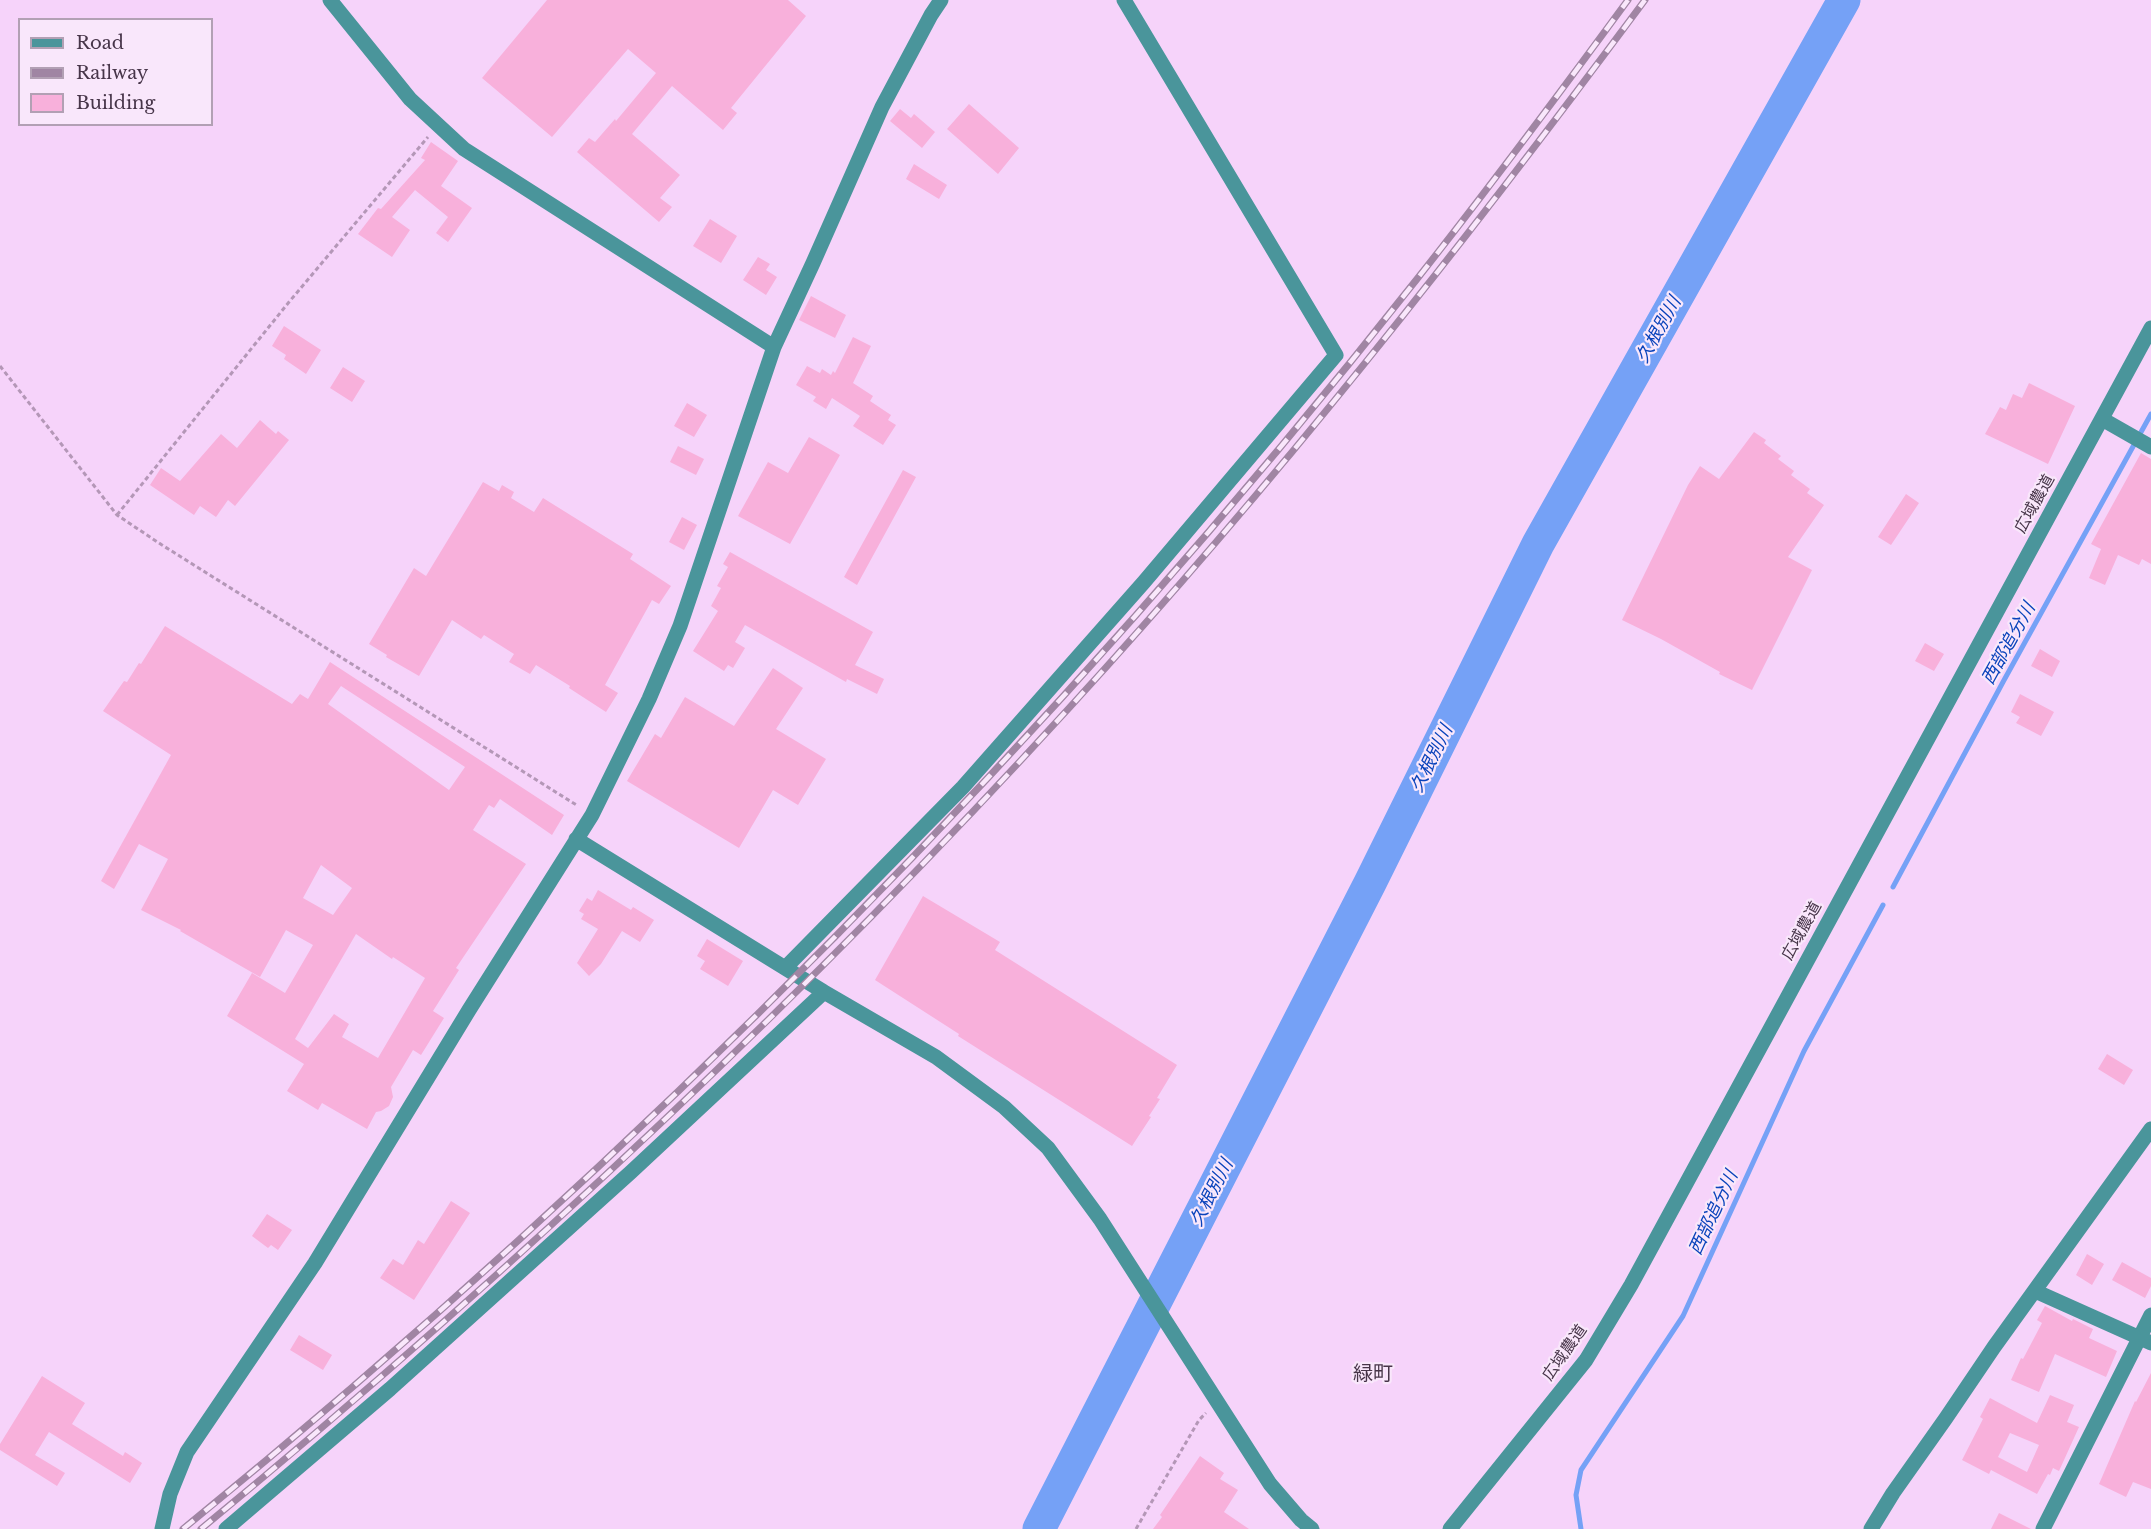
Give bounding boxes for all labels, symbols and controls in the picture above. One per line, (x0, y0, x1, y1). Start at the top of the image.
legend (18, 18, 213, 126)
text: Road (76, 32, 124, 54)
text: Railway (76, 62, 148, 84)
text: Building (76, 92, 155, 114)
water label: 久根別川 (1632, 293, 1686, 367)
street label: 広域農道 (2011, 471, 2059, 537)
water label: 西部追分川 (1978, 599, 2040, 689)
water label: 久根別川 (1407, 722, 1457, 796)
street label: 広域農道 (1778, 898, 1826, 964)
water label: 久根別川 (1186, 1156, 1238, 1230)
water label: 西部追分川 (1685, 1168, 1743, 1258)
street label: 広域農道 (1539, 1321, 1591, 1385)
district label: 緑町 (1353, 1362, 1393, 1386)

